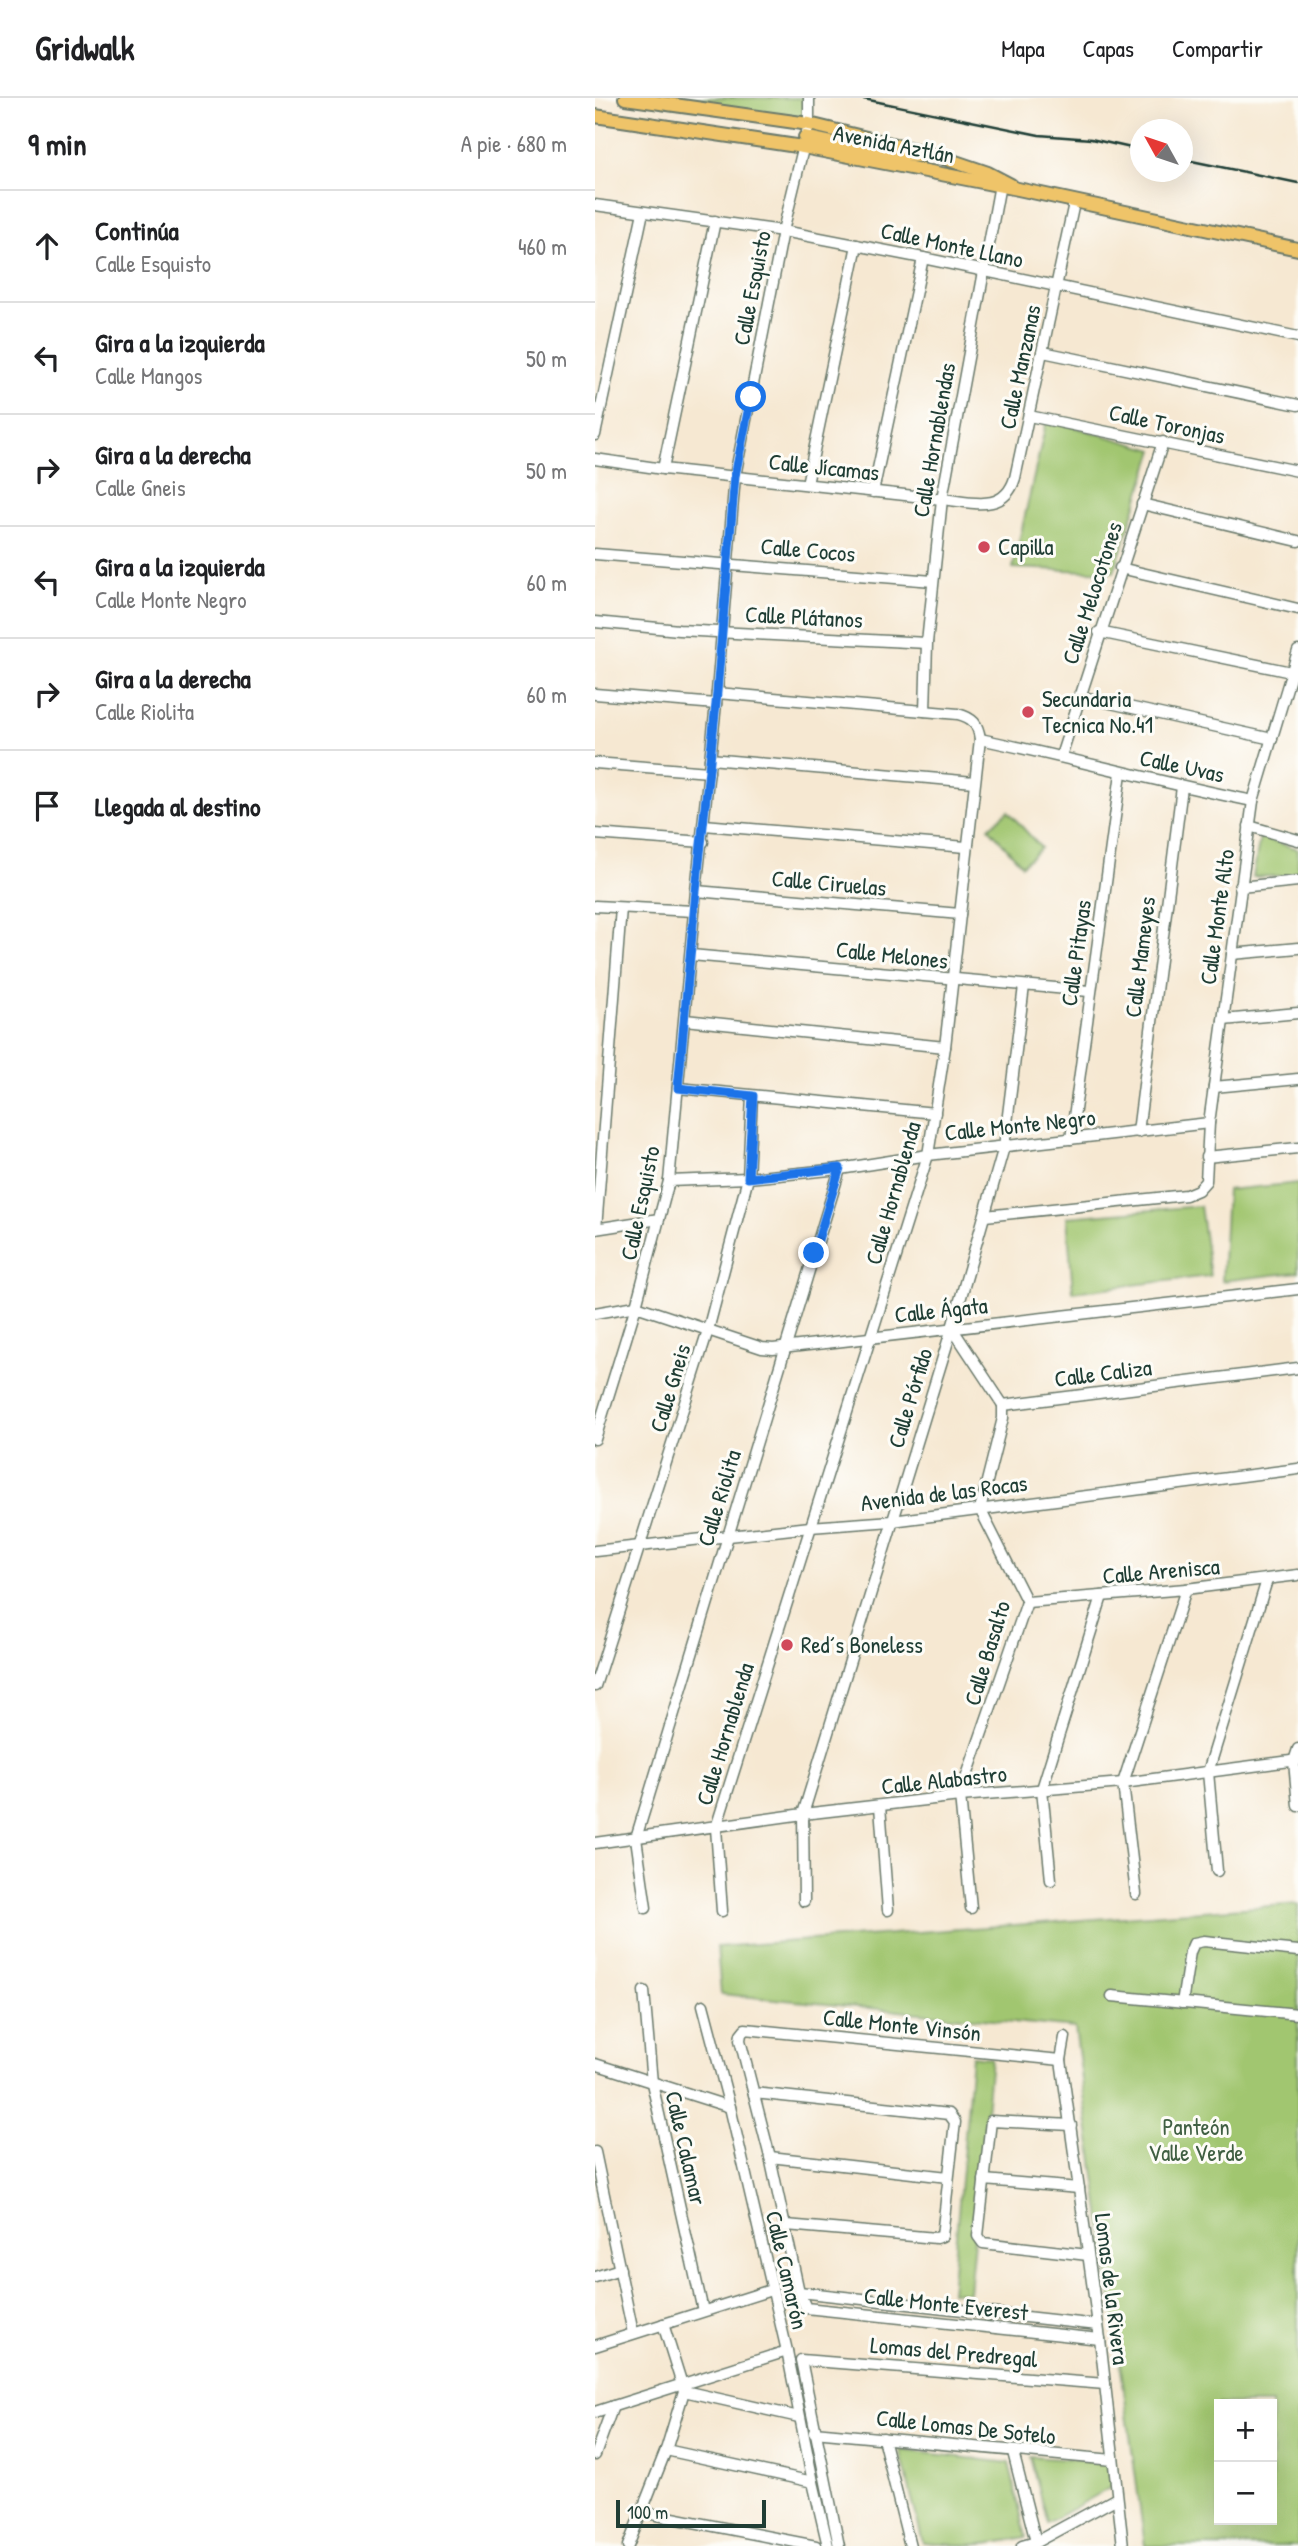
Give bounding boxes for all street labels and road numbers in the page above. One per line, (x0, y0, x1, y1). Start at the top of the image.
street label: Avenida Aztlán (831, 117, 957, 170)
street label: Calle Monte Llano (878, 214, 1026, 275)
street label: Calle Esquisto (725, 228, 778, 348)
street label: Calle Manzanas (991, 302, 1048, 432)
street label: Calle Hornablendas (905, 360, 962, 520)
street label: Calle Toronjas (1106, 396, 1228, 451)
street label: Calle Jícamas (767, 445, 881, 488)
street label: Calle Melocotones (1054, 518, 1129, 668)
street label: Calle Cocos (759, 530, 857, 569)
street label: Calle Plátanos (744, 598, 864, 635)
street label: Calle Uvas (1137, 741, 1227, 790)
street label: Calle Monte Alto (1192, 847, 1241, 987)
street label: Calle Ciruelas (770, 862, 888, 903)
street label: Calle Mameyes (1117, 895, 1162, 1019)
street label: Calle Pitayas (1053, 898, 1098, 1008)
street label: Calle Melones (834, 933, 950, 976)
street label: Calle Monte Negro (943, 1101, 1097, 1148)
street label: Calle Hornablenda (857, 1118, 928, 1268)
street label: Calle Esquisto (612, 1143, 667, 1263)
street label: Calle Ágata (893, 1289, 989, 1330)
street label: Calle Gneis (641, 1340, 698, 1436)
street label: Calle Pórfido (880, 1344, 939, 1451)
street label: Calle Caliza (1053, 1351, 1153, 1394)
street label: Calle Riolita (689, 1446, 748, 1550)
street label: Avenida de las Rocas (859, 1467, 1029, 1518)
street label: Calle Arenisca (1101, 1550, 1221, 1591)
street label: Calle Basalto (956, 1597, 1017, 1709)
street label: Calle Hornablenda (688, 1659, 761, 1809)
street label: Calle Alabastro (880, 1758, 1008, 1801)
street label: Calle Monte Vinsón (822, 2001, 983, 2048)
street label: Calle Calamar (658, 2088, 715, 2208)
street label: Calle Camarón (759, 2208, 816, 2332)
street label: Lomas de la Rivera (1088, 2211, 1137, 2366)
street label: Calle Monte Everest (862, 2279, 1031, 2328)
street label: Lomas del Predregal (869, 2329, 1040, 2374)
street label: Calle Lomas De Sotelo (875, 2402, 1057, 2451)

